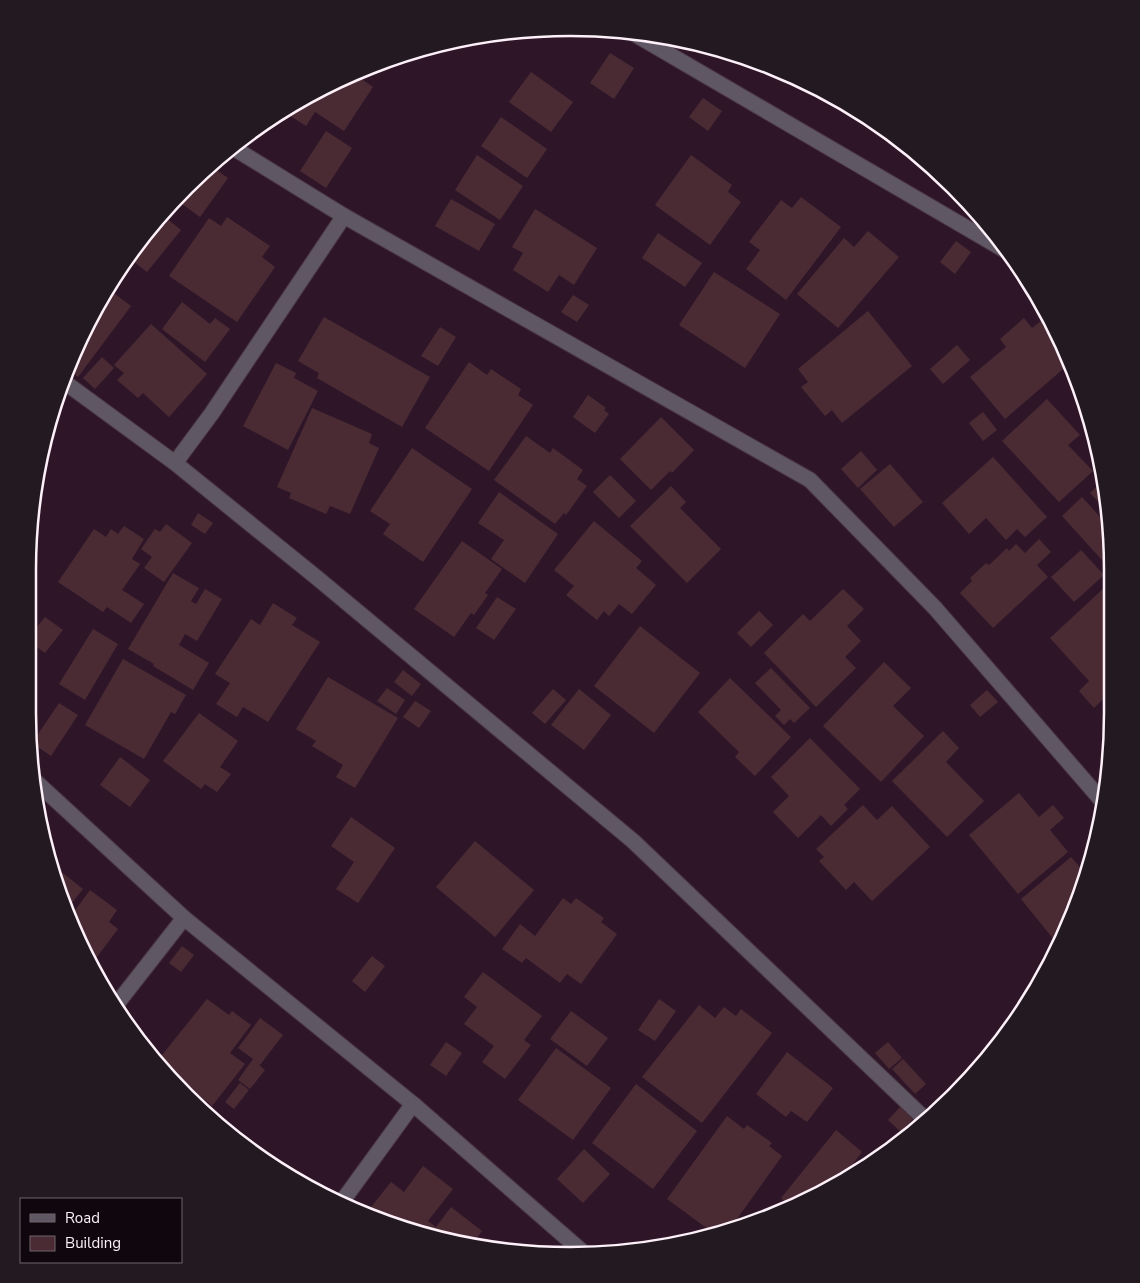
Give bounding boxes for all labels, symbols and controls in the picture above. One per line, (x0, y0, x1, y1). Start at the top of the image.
legend (20, 1198, 182, 1263)
text: Road (65, 1208, 100, 1228)
text: Building (65, 1233, 121, 1253)

